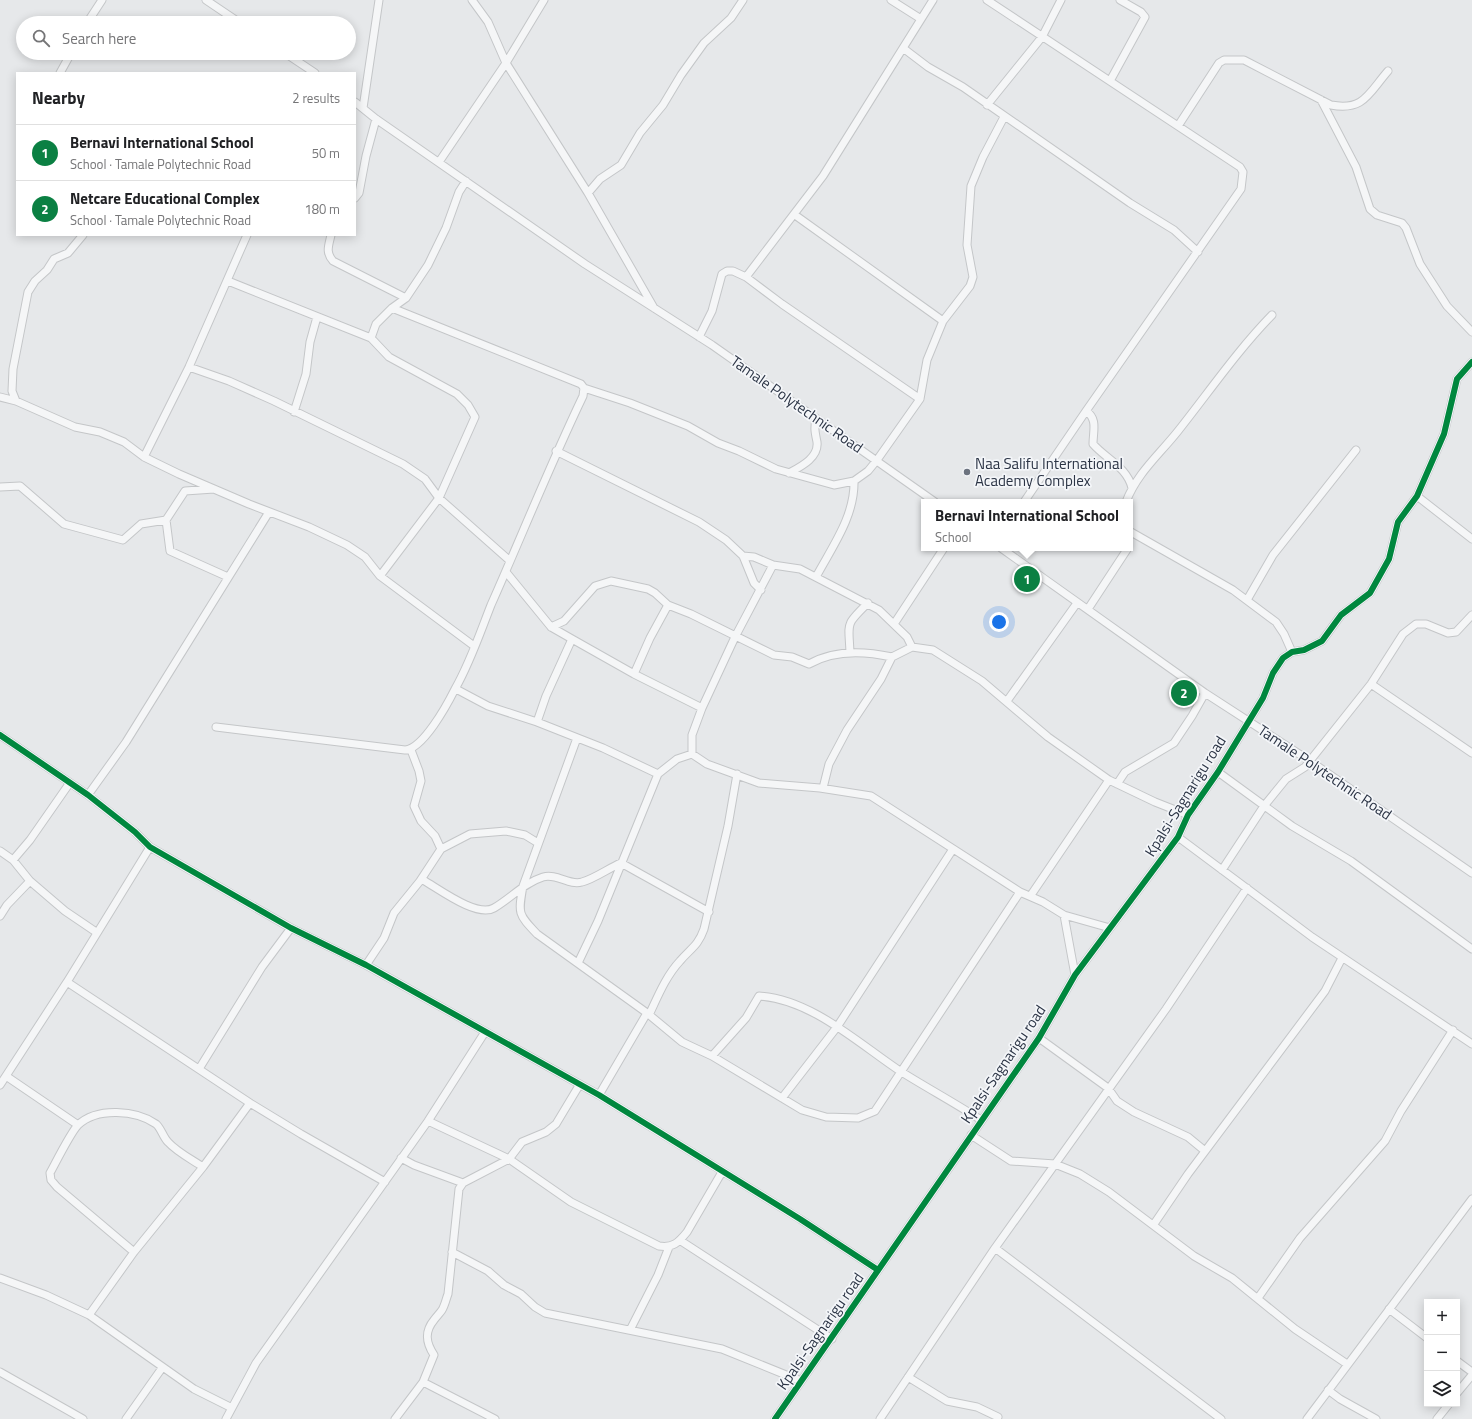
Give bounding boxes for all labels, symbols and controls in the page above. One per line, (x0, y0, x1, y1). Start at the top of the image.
search box (16, 16, 356, 60)
icon: search (30, 27, 52, 49)
text: Search here (62, 27, 136, 50)
text: Nearby (32, 85, 85, 111)
text: 2 results (292, 88, 340, 108)
text: Bernavi International School (70, 131, 254, 154)
text: 1 (41, 143, 49, 163)
text: 50 m (312, 143, 340, 163)
text: School · Tamale Polytechnic Road (70, 154, 251, 174)
text: Netcare Educational Complex (70, 187, 260, 210)
text: 2 (41, 199, 49, 219)
text: 180 m (304, 199, 340, 219)
text: School · Tamale Polytechnic Road (70, 210, 251, 230)
street label: Tamale Polytechnic Road (726, 350, 868, 458)
place label: Naa Salifu International Academy Complex (975, 452, 1123, 492)
marker: Naa Salifu International Academy Complex (962, 467, 972, 477)
popup (921, 499, 1133, 551)
text: Bernavi International School (935, 504, 1119, 527)
text: School (935, 527, 971, 547)
pin: 1 (1014, 564, 1040, 594)
your location (989, 612, 1009, 632)
pin: 2 (1171, 678, 1197, 708)
street label: Tamale Polytechnic Road (1253, 719, 1397, 825)
street label: Kpalsi-Sagnarigu road (1139, 731, 1231, 861)
street label: Kpalsi-Sagnarigu road (955, 1000, 1051, 1128)
street label: Kpalsi-Sagnarigu road (771, 1268, 869, 1394)
map controls (1424, 1299, 1460, 1407)
button: + (1424, 1299, 1460, 1335)
button: − (1424, 1335, 1460, 1371)
button: layers (1424, 1371, 1460, 1407)

